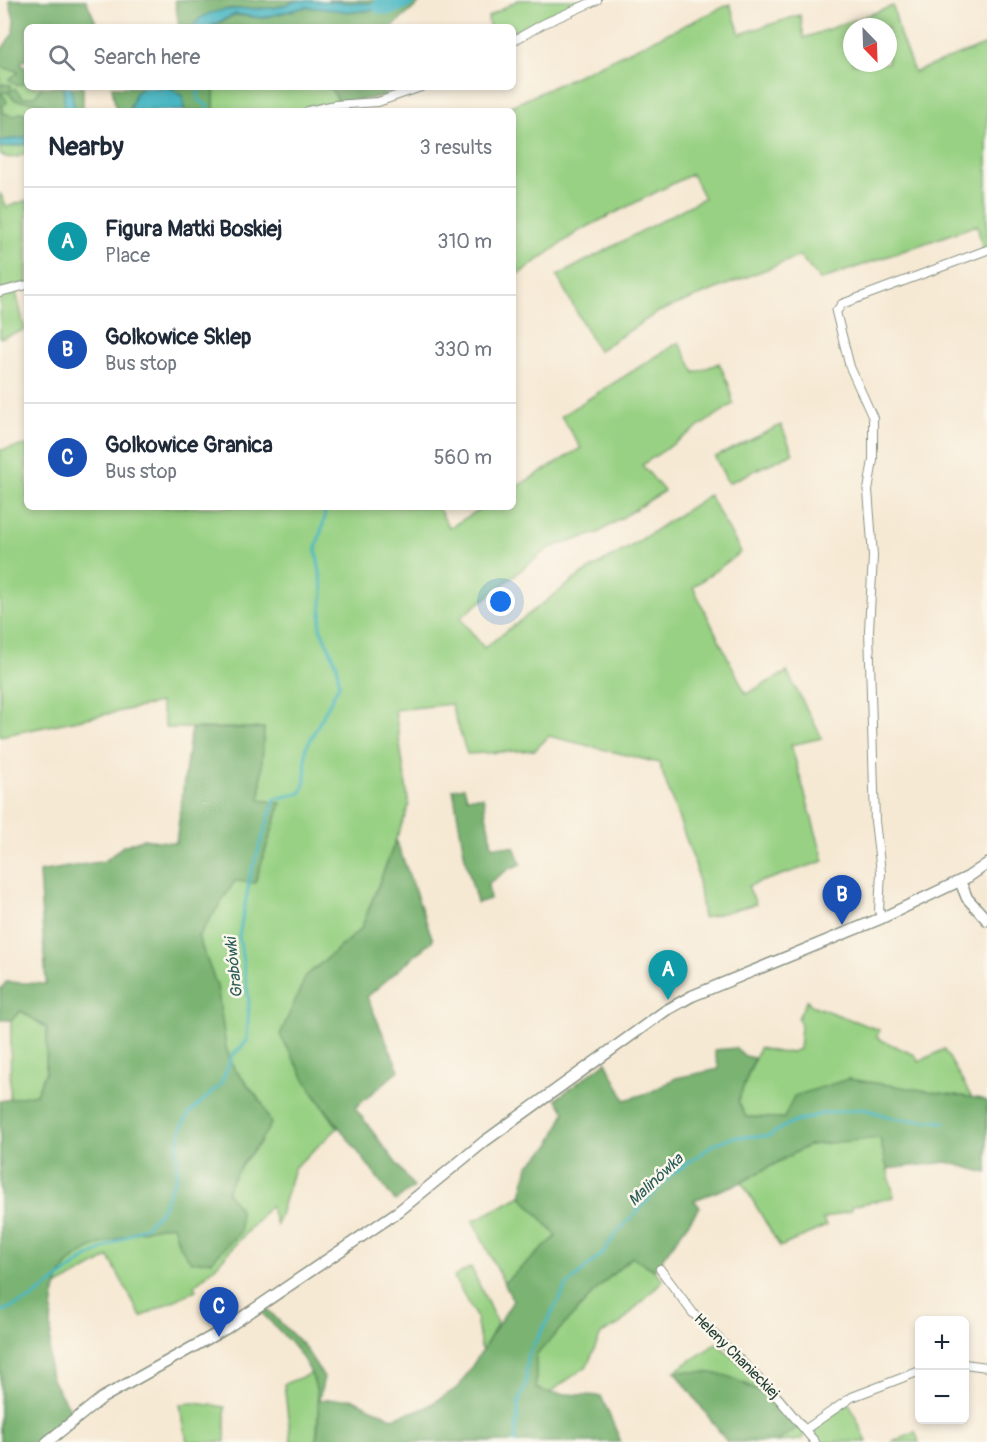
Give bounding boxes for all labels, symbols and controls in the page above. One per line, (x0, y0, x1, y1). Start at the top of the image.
north arrow (843, 18, 897, 72)
search box (24, 24, 516, 90)
icon: search (45, 41, 78, 74)
text: Search here (93, 43, 200, 71)
text: Nearby (48, 131, 124, 163)
text: 3 results (420, 135, 492, 160)
text: Figura Matki Boskiej (105, 215, 282, 243)
text: A (61, 229, 74, 254)
text: 310 m (437, 229, 492, 254)
text: Place (105, 243, 150, 268)
text: Golkowice Sklep (105, 323, 251, 351)
text: B (62, 337, 73, 362)
text: 330 m (434, 337, 492, 362)
text: Bus stop (105, 351, 177, 376)
text: Golkowice Granica (105, 431, 273, 459)
text: C (61, 445, 74, 470)
text: 560 m (434, 445, 492, 470)
text: Bus stop (105, 459, 177, 484)
your location (486, 587, 515, 616)
pin: B (822, 876, 862, 925)
water label: Grabówki (221, 935, 247, 999)
pin: A (648, 950, 688, 1000)
water label: Malinówka (624, 1148, 689, 1210)
pin: C (200, 1288, 238, 1337)
street label: Heleny Chanieckiej (690, 1309, 784, 1403)
map controls (915, 1316, 969, 1424)
button: + (915, 1316, 969, 1370)
button: − (915, 1370, 969, 1424)

